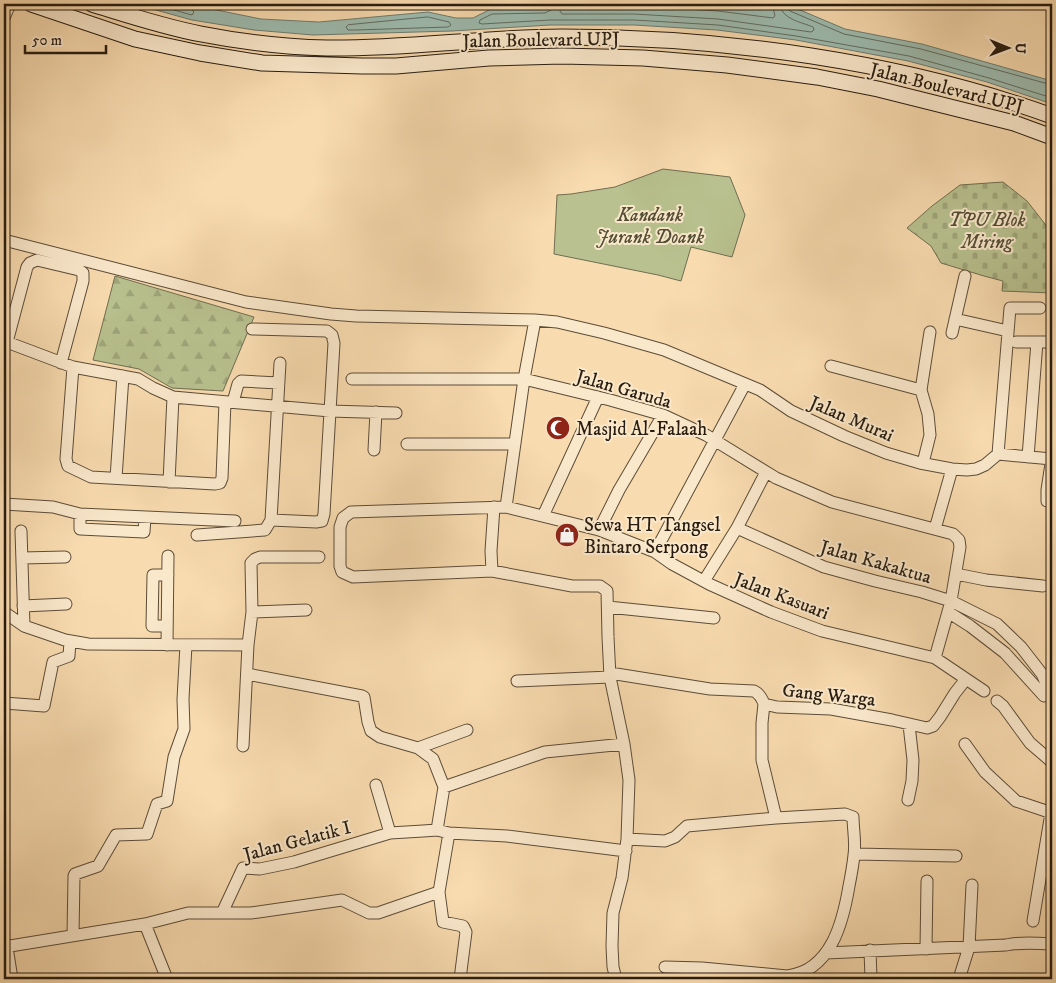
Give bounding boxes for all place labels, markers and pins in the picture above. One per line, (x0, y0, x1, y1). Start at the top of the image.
mosque icon: Masjid Al-Falaah (545, 415, 571, 441)
place label: Masjid Al-Falaah (576, 418, 707, 441)
place label: Sewa HT Tangsel Bintaro Serpong (584, 514, 721, 559)
shop icon: Sewa HT Tangsel Bintaro Serpong (554, 522, 580, 548)

